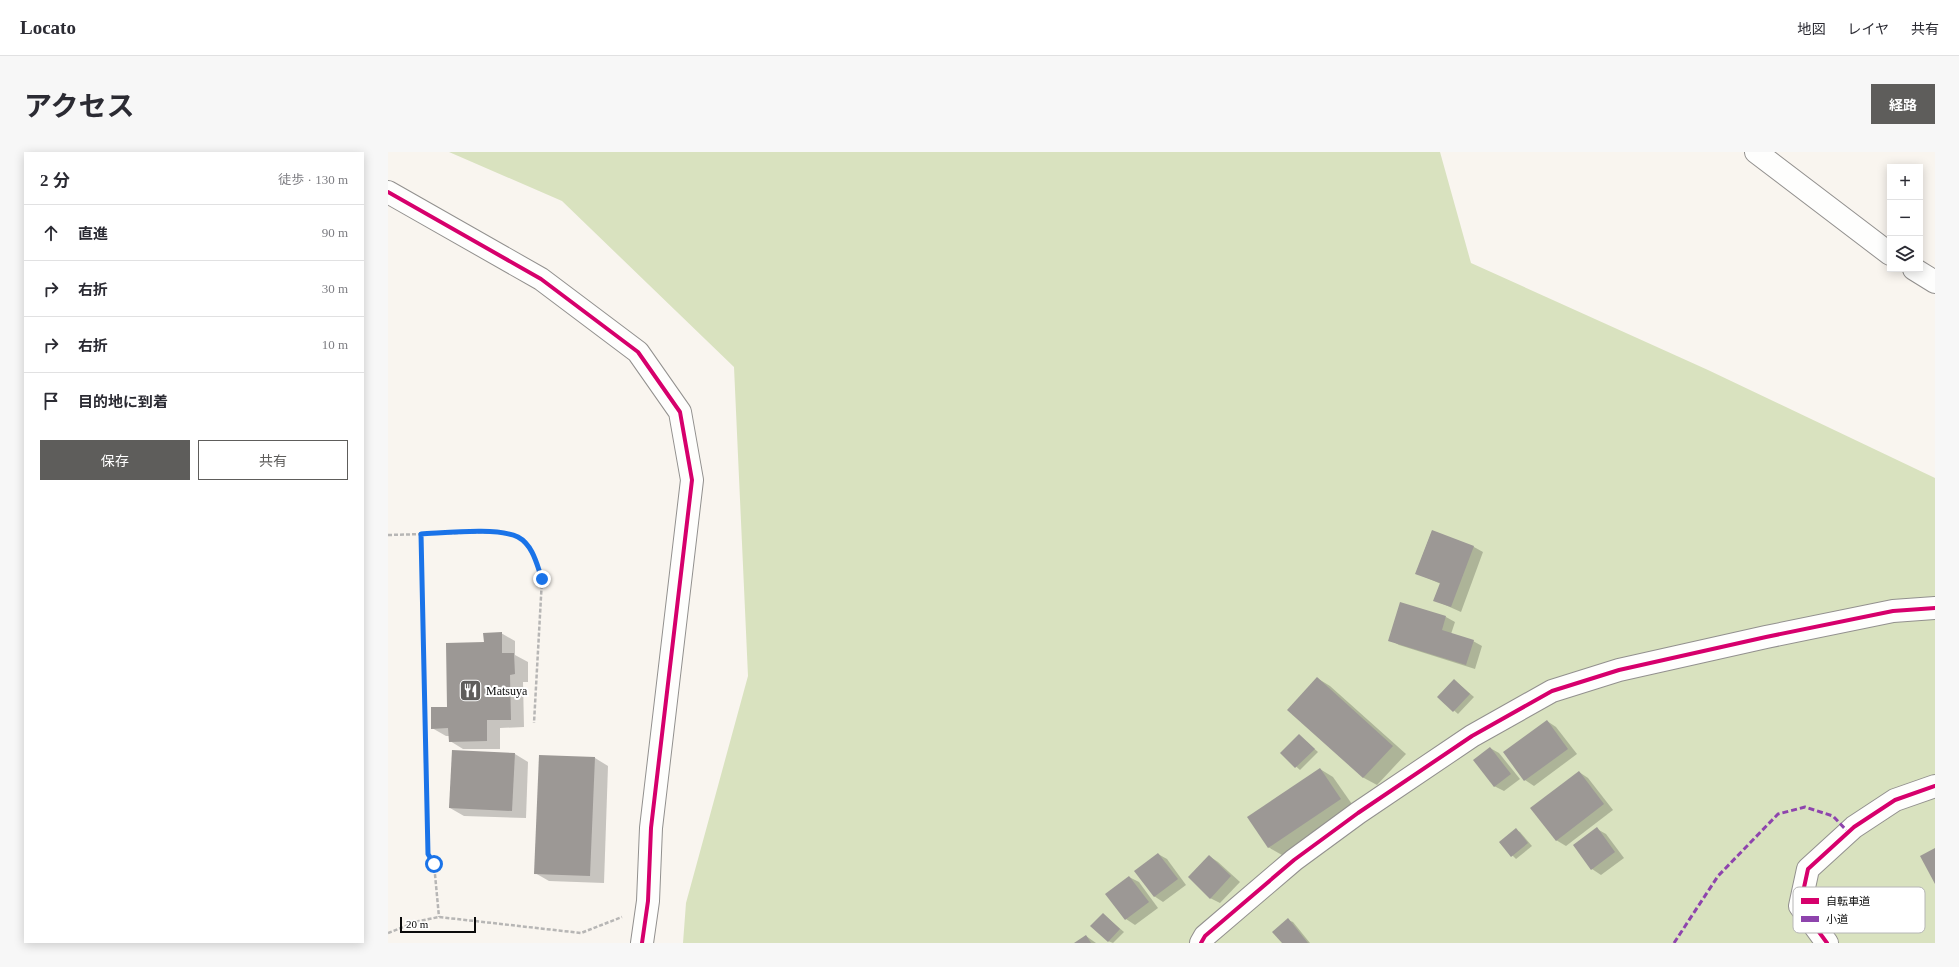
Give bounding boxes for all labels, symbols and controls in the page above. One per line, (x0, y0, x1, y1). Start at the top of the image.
text: Locato (20, 17, 76, 38)
text: 地図 (1797, 22, 1825, 37)
text: レイヤ (1847, 22, 1889, 37)
text: 共有 (1911, 22, 1939, 37)
button: 経路 (1871, 84, 1935, 124)
text: アクセス (24, 91, 135, 122)
map controls (1887, 164, 1923, 272)
button: + (1887, 164, 1923, 200)
text: 2 分 (40, 171, 70, 190)
text: 徒歩 · 130 m (278, 172, 348, 187)
button: − (1887, 200, 1923, 236)
icon: ahead (40, 222, 62, 244)
text: 90 m (322, 225, 348, 240)
text: 直進 (78, 226, 108, 242)
button: layers (1887, 236, 1923, 272)
icon: right (40, 278, 62, 300)
text: 30 m (322, 281, 348, 296)
text: 右折 (78, 282, 108, 298)
icon: right (40, 334, 62, 356)
text: 10 m (322, 337, 348, 352)
text: 右折 (78, 338, 108, 354)
icon: arrive (40, 390, 62, 412)
text: 目的地に到着 (78, 394, 168, 410)
button: 保存 (40, 440, 190, 480)
button: 共有 (198, 440, 348, 480)
route end (533, 570, 551, 588)
restaurant icon: Matsuya (457, 678, 483, 704)
place label: Matsuya (486, 684, 528, 698)
route start (425, 855, 443, 873)
legend (1793, 887, 1925, 933)
text: 自転車道 (1826, 895, 1870, 907)
text: 小道 (1826, 913, 1848, 925)
scale bar (400, 915, 476, 934)
text: 20 m (406, 918, 428, 930)

